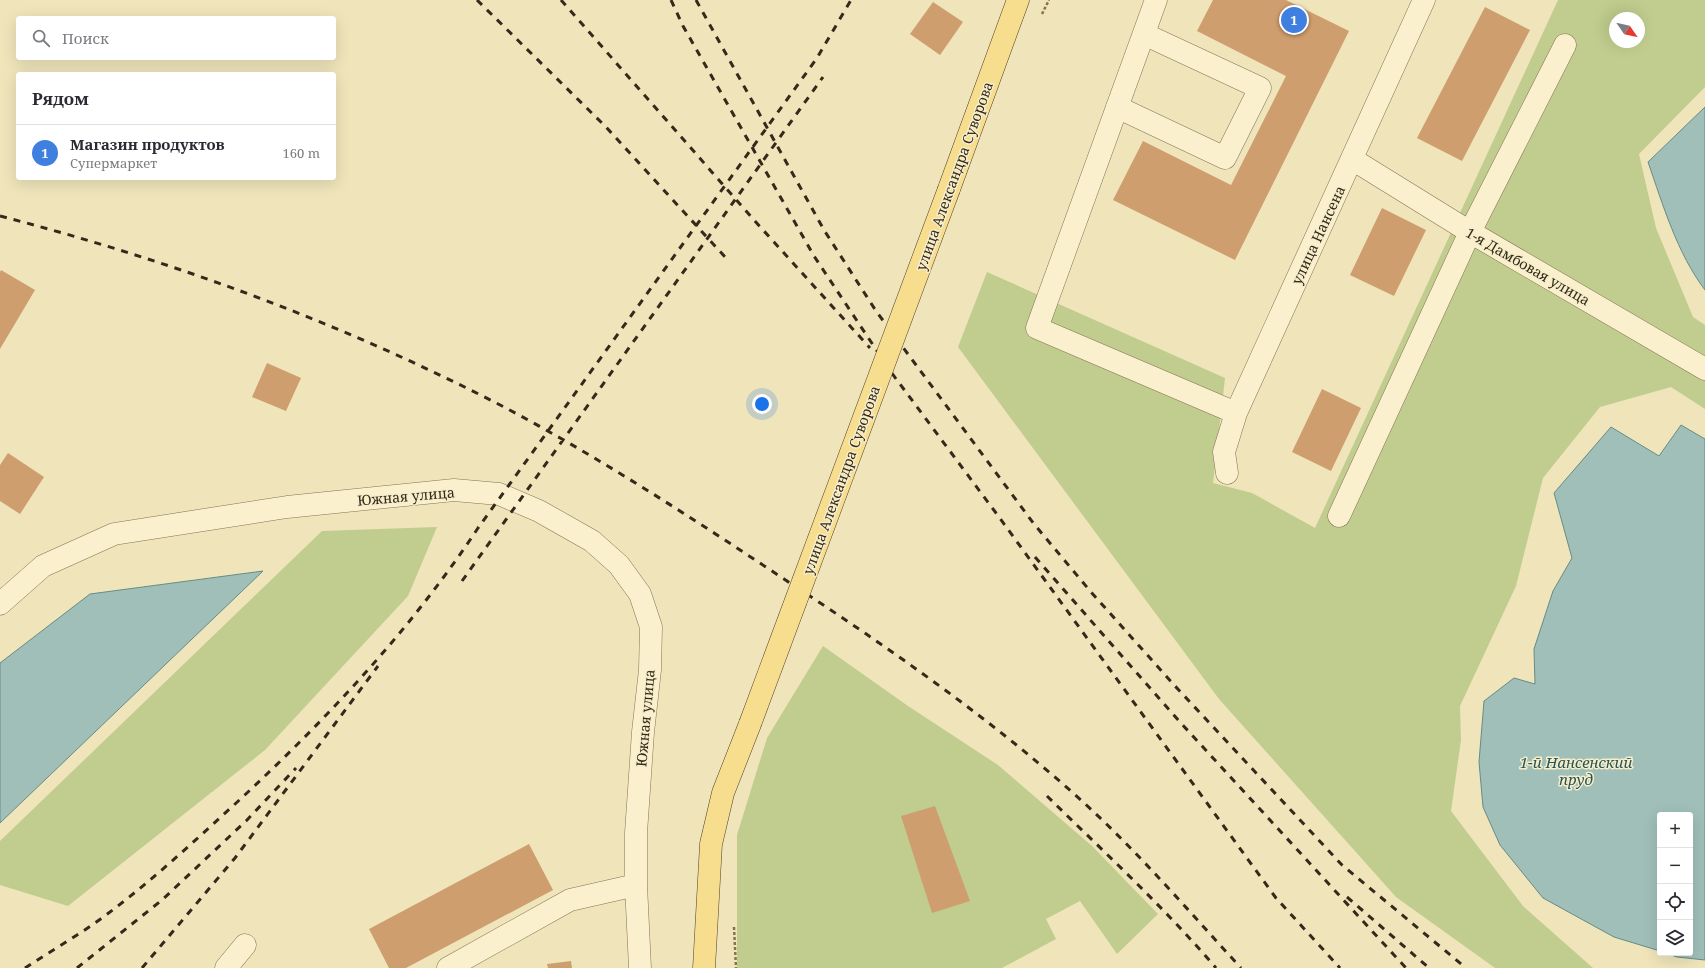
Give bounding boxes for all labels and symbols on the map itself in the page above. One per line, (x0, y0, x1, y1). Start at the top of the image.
pin: 1 (1281, 5, 1307, 35)
north arrow (1609, 12, 1645, 48)
street label: улица Александра Суворова (911, 79, 997, 273)
street label: улица Нансена (1287, 182, 1349, 288)
street label: 1-я Дамбовая улица (1462, 223, 1594, 309)
street label: улица Александра Суворова (798, 383, 884, 577)
your location (752, 394, 772, 414)
street label: Южная улица (357, 482, 456, 510)
street label: Южная улица (631, 668, 659, 767)
water label: 1-й Нансенский пруд (1520, 752, 1632, 789)

